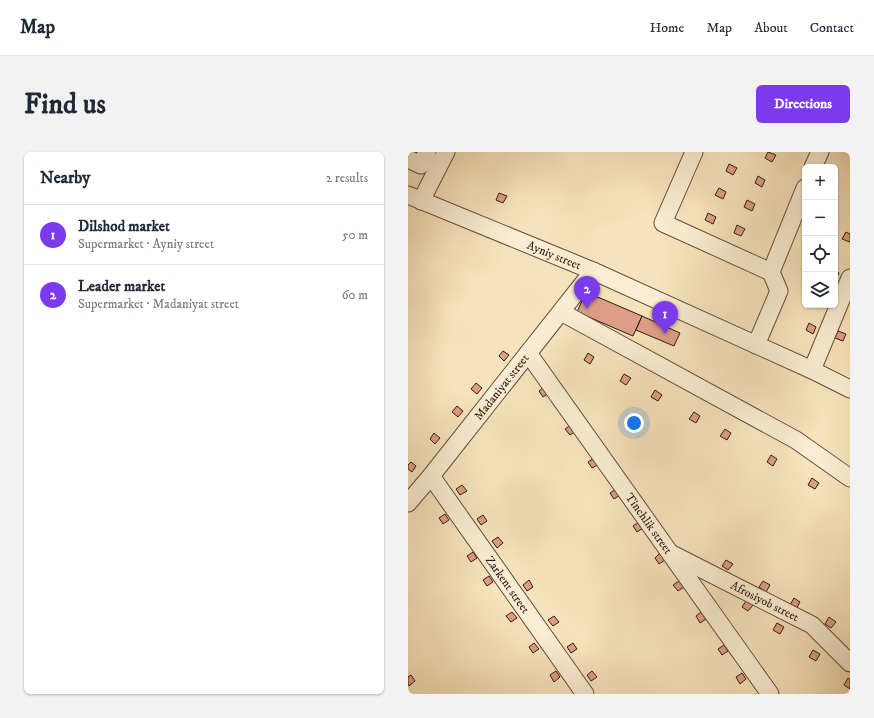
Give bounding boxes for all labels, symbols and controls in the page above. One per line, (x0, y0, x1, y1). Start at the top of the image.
text: Map (20, 16, 55, 39)
text: Home (650, 19, 684, 37)
text: Map (706, 19, 732, 37)
text: About (754, 19, 788, 37)
text: Contact (810, 19, 854, 37)
button: Directions (756, 85, 850, 123)
text: Find us (24, 87, 106, 122)
map controls (802, 164, 838, 308)
button: + (802, 164, 838, 200)
text: Nearby (40, 167, 90, 189)
text: 2 results (326, 170, 368, 186)
button: − (802, 200, 838, 236)
text: Dilshod market (78, 217, 170, 236)
text: 1 (51, 227, 55, 243)
text: 50 m (342, 227, 368, 243)
text: Supermarket · Ayniy street (78, 236, 214, 252)
button: locate (802, 236, 838, 272)
street label: Ayniy street (525, 237, 583, 273)
button: layers (802, 272, 838, 308)
pin: 2 (574, 276, 600, 309)
text: Leader market (78, 277, 165, 296)
text: 2 (50, 287, 56, 303)
text: 60 m (342, 287, 368, 303)
text: Supermarket · Madaniyat street (78, 296, 239, 312)
pin: 1 (652, 301, 678, 334)
street label: Madaniyat street (471, 351, 532, 423)
your location (624, 413, 644, 433)
street label: Tinchlik street (622, 490, 676, 557)
street label: Zarkent street (482, 553, 533, 616)
street label: Afrosiyob street (728, 577, 802, 625)

